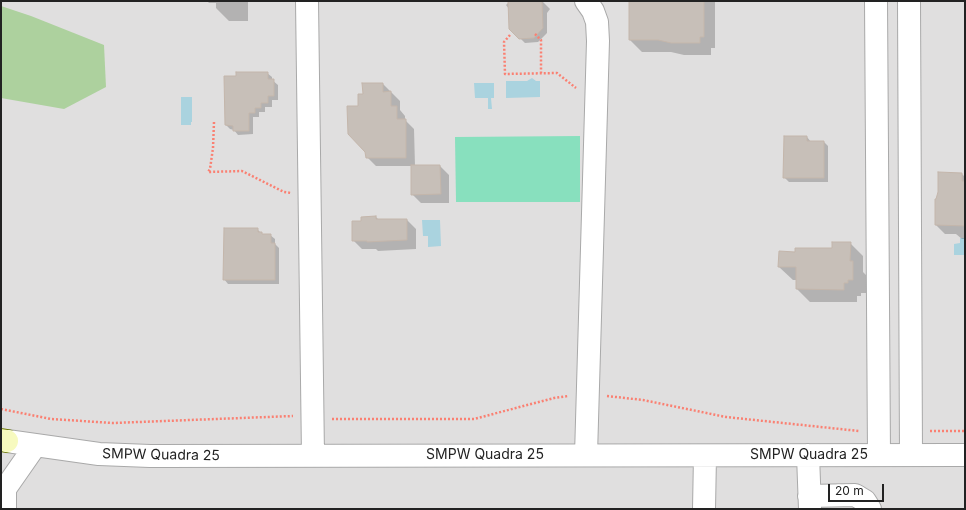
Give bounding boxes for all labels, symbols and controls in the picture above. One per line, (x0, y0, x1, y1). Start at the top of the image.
street label: SMPW Quadra 25 (102, 446, 220, 464)
street label: SMPW Quadra 25 (426, 447, 544, 463)
street label: SMPW Quadra 25 (750, 447, 868, 463)
scale bar (830, 476, 886, 502)
text: 20 m (835, 483, 864, 498)

